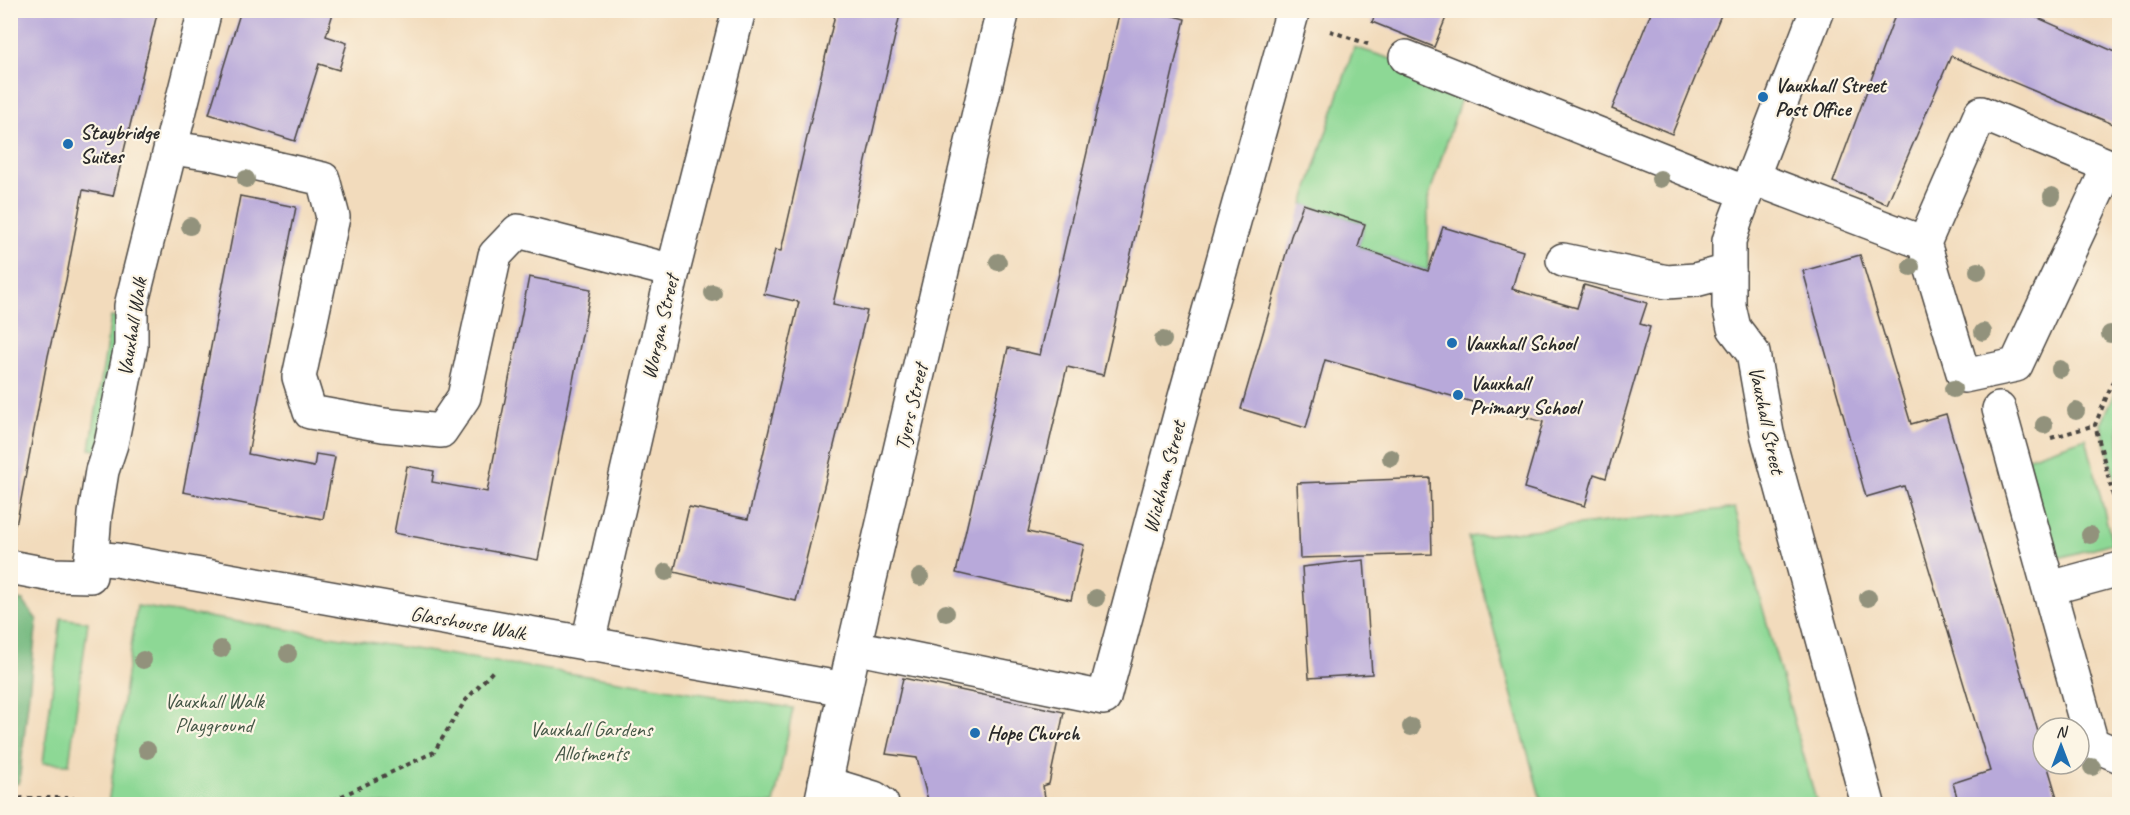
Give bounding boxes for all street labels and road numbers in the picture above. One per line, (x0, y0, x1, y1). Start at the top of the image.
street label: Worgan Street (635, 269, 685, 382)
street label: Vauxhall Walk (111, 275, 153, 378)
street label: Tyers Street (888, 358, 934, 453)
street label: Vauxhall Street (1743, 364, 1791, 478)
street label: Wickham Street (1137, 416, 1192, 536)
street label: Glasshouse Walk (409, 600, 530, 646)

